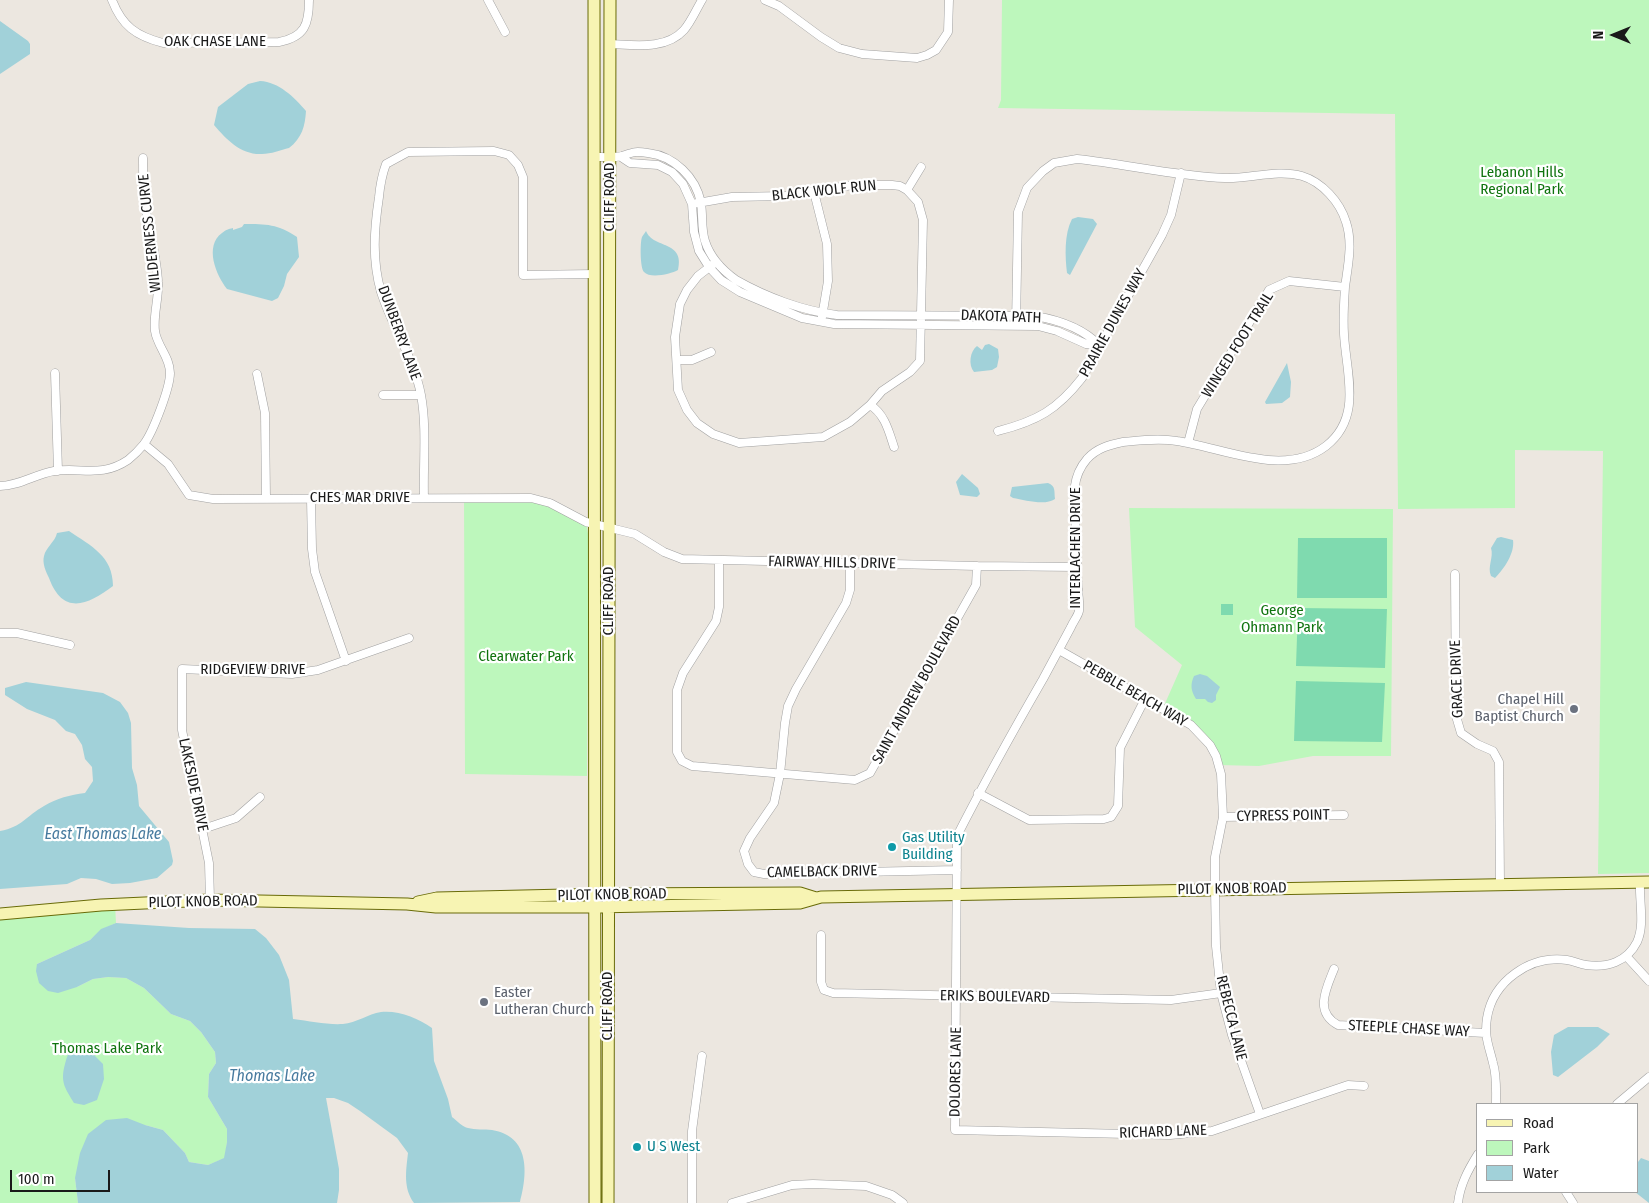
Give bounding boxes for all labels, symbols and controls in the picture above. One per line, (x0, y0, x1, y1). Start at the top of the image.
north arrow (1589, 10, 1639, 60)
text: N (1590, 31, 1607, 39)
street label: OAK CHASE LANE (164, 33, 266, 51)
street label: CLIFF ROAD (601, 163, 619, 231)
park label: Lebanon Hills Regional Park (1480, 164, 1564, 199)
street label: WILDERNESS CURVE (135, 173, 165, 293)
street label: BLACK WOLF RUN (771, 177, 877, 205)
street label: PRAIRIE DUNES WAY (1076, 266, 1150, 380)
street label: DUNBERRY LANE (374, 283, 424, 383)
street label: WINGED FOOT TRAIL (1198, 289, 1278, 401)
street label: DAKOTA PATH (960, 307, 1042, 327)
street label: INTERLACHEN DRIVE (1067, 487, 1085, 609)
street label: CHES MAR DRIVE (310, 489, 410, 507)
street label: FAIRWAY HILLS DRIVE (768, 553, 896, 573)
street label: CLIFF ROAD (600, 567, 618, 635)
park label: George Ohmann Park (1241, 602, 1323, 637)
street label: SAINT ANDREW BOULEVARD (869, 613, 965, 767)
street label: GRACE DRIVE (1447, 640, 1467, 718)
park label: Clearwater Park (478, 648, 574, 666)
street label: PEBBLE BEACH WAY (1080, 657, 1190, 731)
street label: RIDGEVIEW DRIVE (200, 661, 306, 679)
place label: Chapel Hill Baptist Church (1475, 691, 1564, 726)
marker: Chapel Hill Baptist Church (1568, 703, 1580, 715)
street label: LAKESIDE DRIVE (174, 736, 212, 834)
street label: CYPRESS POINT (1236, 806, 1330, 826)
water label: East Thomas Lake (45, 825, 161, 845)
place label: Gas Utility Building (902, 829, 965, 864)
marker: Gas Utility Building (886, 841, 898, 853)
street label: CAMELBACK DRIVE (767, 862, 877, 882)
street label: PILOT KNOB ROAD (1177, 879, 1287, 899)
street label: PILOT KNOB ROAD (557, 885, 667, 905)
street label: PILOT KNOB ROAD (148, 892, 258, 912)
street label: CLIFF ROAD (599, 972, 617, 1040)
street label: REBECCA LANE (1212, 973, 1250, 1063)
place label: Easter Lutheran Church (494, 984, 594, 1019)
street label: ERIKS BOULEVARD (940, 987, 1050, 1007)
marker: Easter Lutheran Church (478, 996, 490, 1008)
street label: STEEPLE CHASE WAY (1348, 1017, 1470, 1041)
street label: DOLORES LANE (946, 1027, 966, 1117)
park label: Thomas Lake Park (52, 1040, 162, 1058)
water label: Thomas Lake (229, 1067, 315, 1087)
legend (1476, 1103, 1639, 1193)
text: Road (1523, 1114, 1554, 1132)
street label: RICHARD LANE (1119, 1121, 1207, 1143)
place label: U S West (647, 1138, 700, 1156)
text: Park (1523, 1139, 1550, 1157)
marker: U S West (631, 1141, 643, 1153)
scale bar (12, 1160, 112, 1192)
text: Water (1523, 1164, 1558, 1182)
text: 100 m (18, 1170, 55, 1188)

